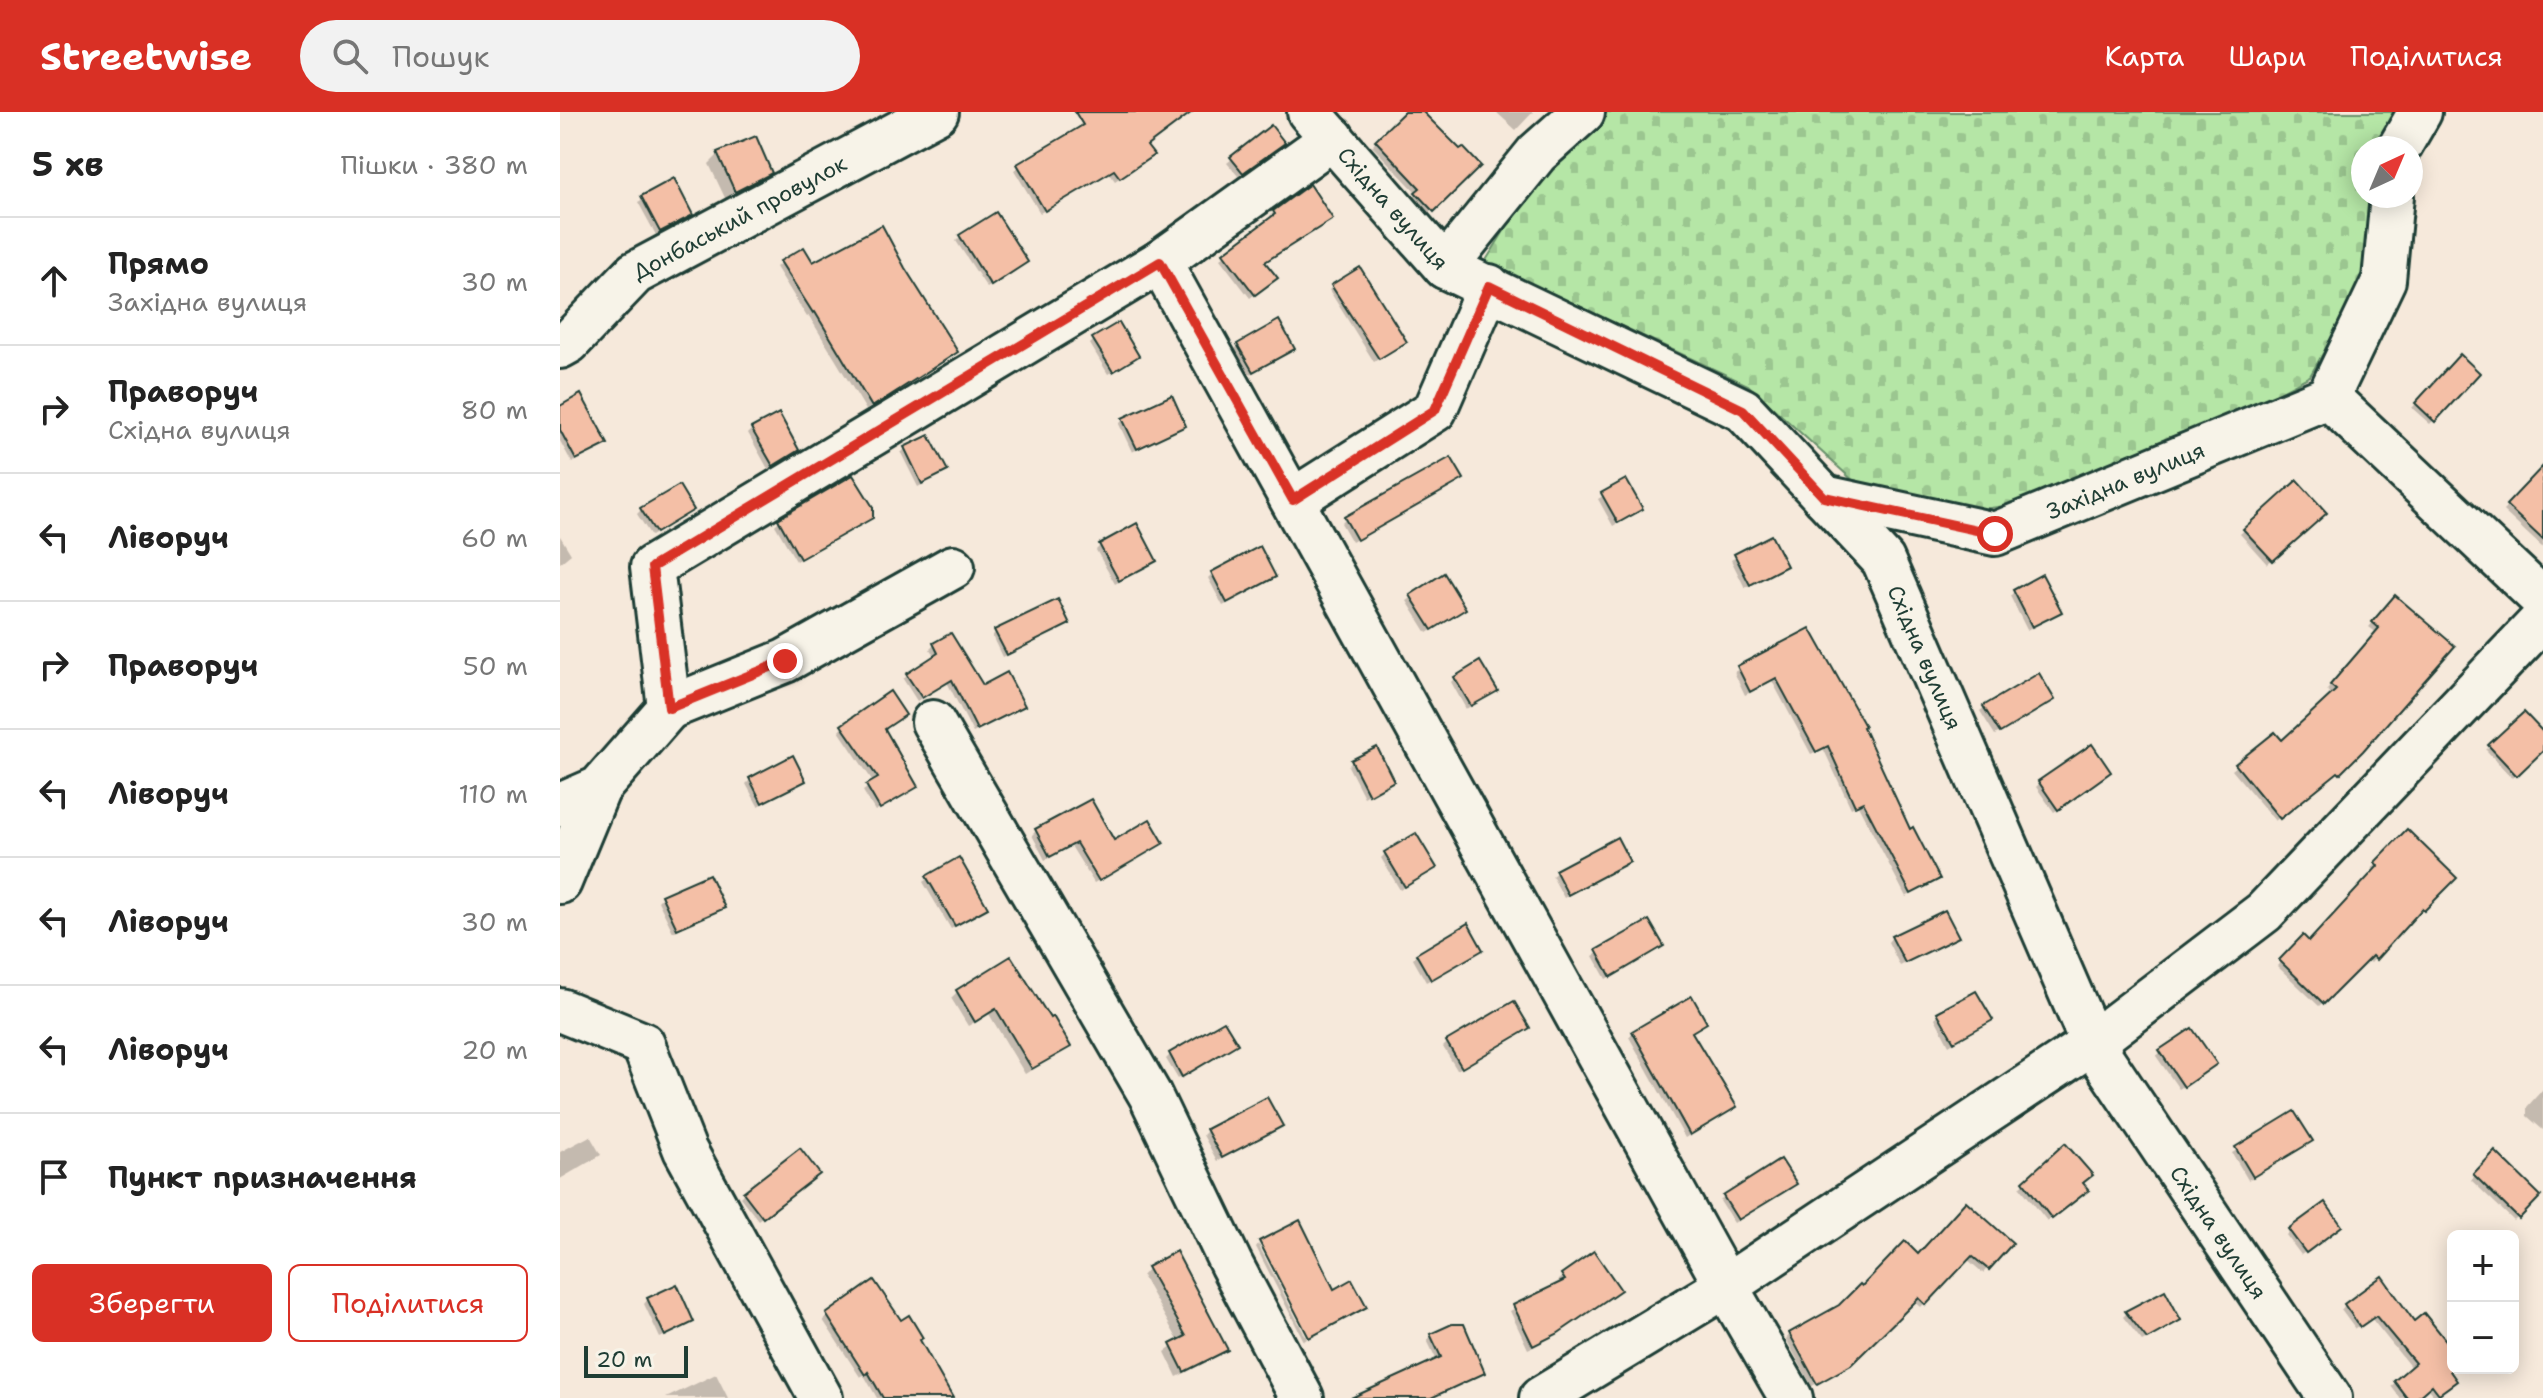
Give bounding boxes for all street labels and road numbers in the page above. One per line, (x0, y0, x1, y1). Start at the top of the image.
street label: Східна вулиця (1331, 140, 1455, 276)
street label: Донбаський провулок (627, 148, 852, 286)
street label: Західна вулиця (2042, 435, 2209, 526)
street label: Східна вулиця (1881, 581, 1969, 734)
street label: Східна вулиця (2164, 1160, 2274, 1305)

